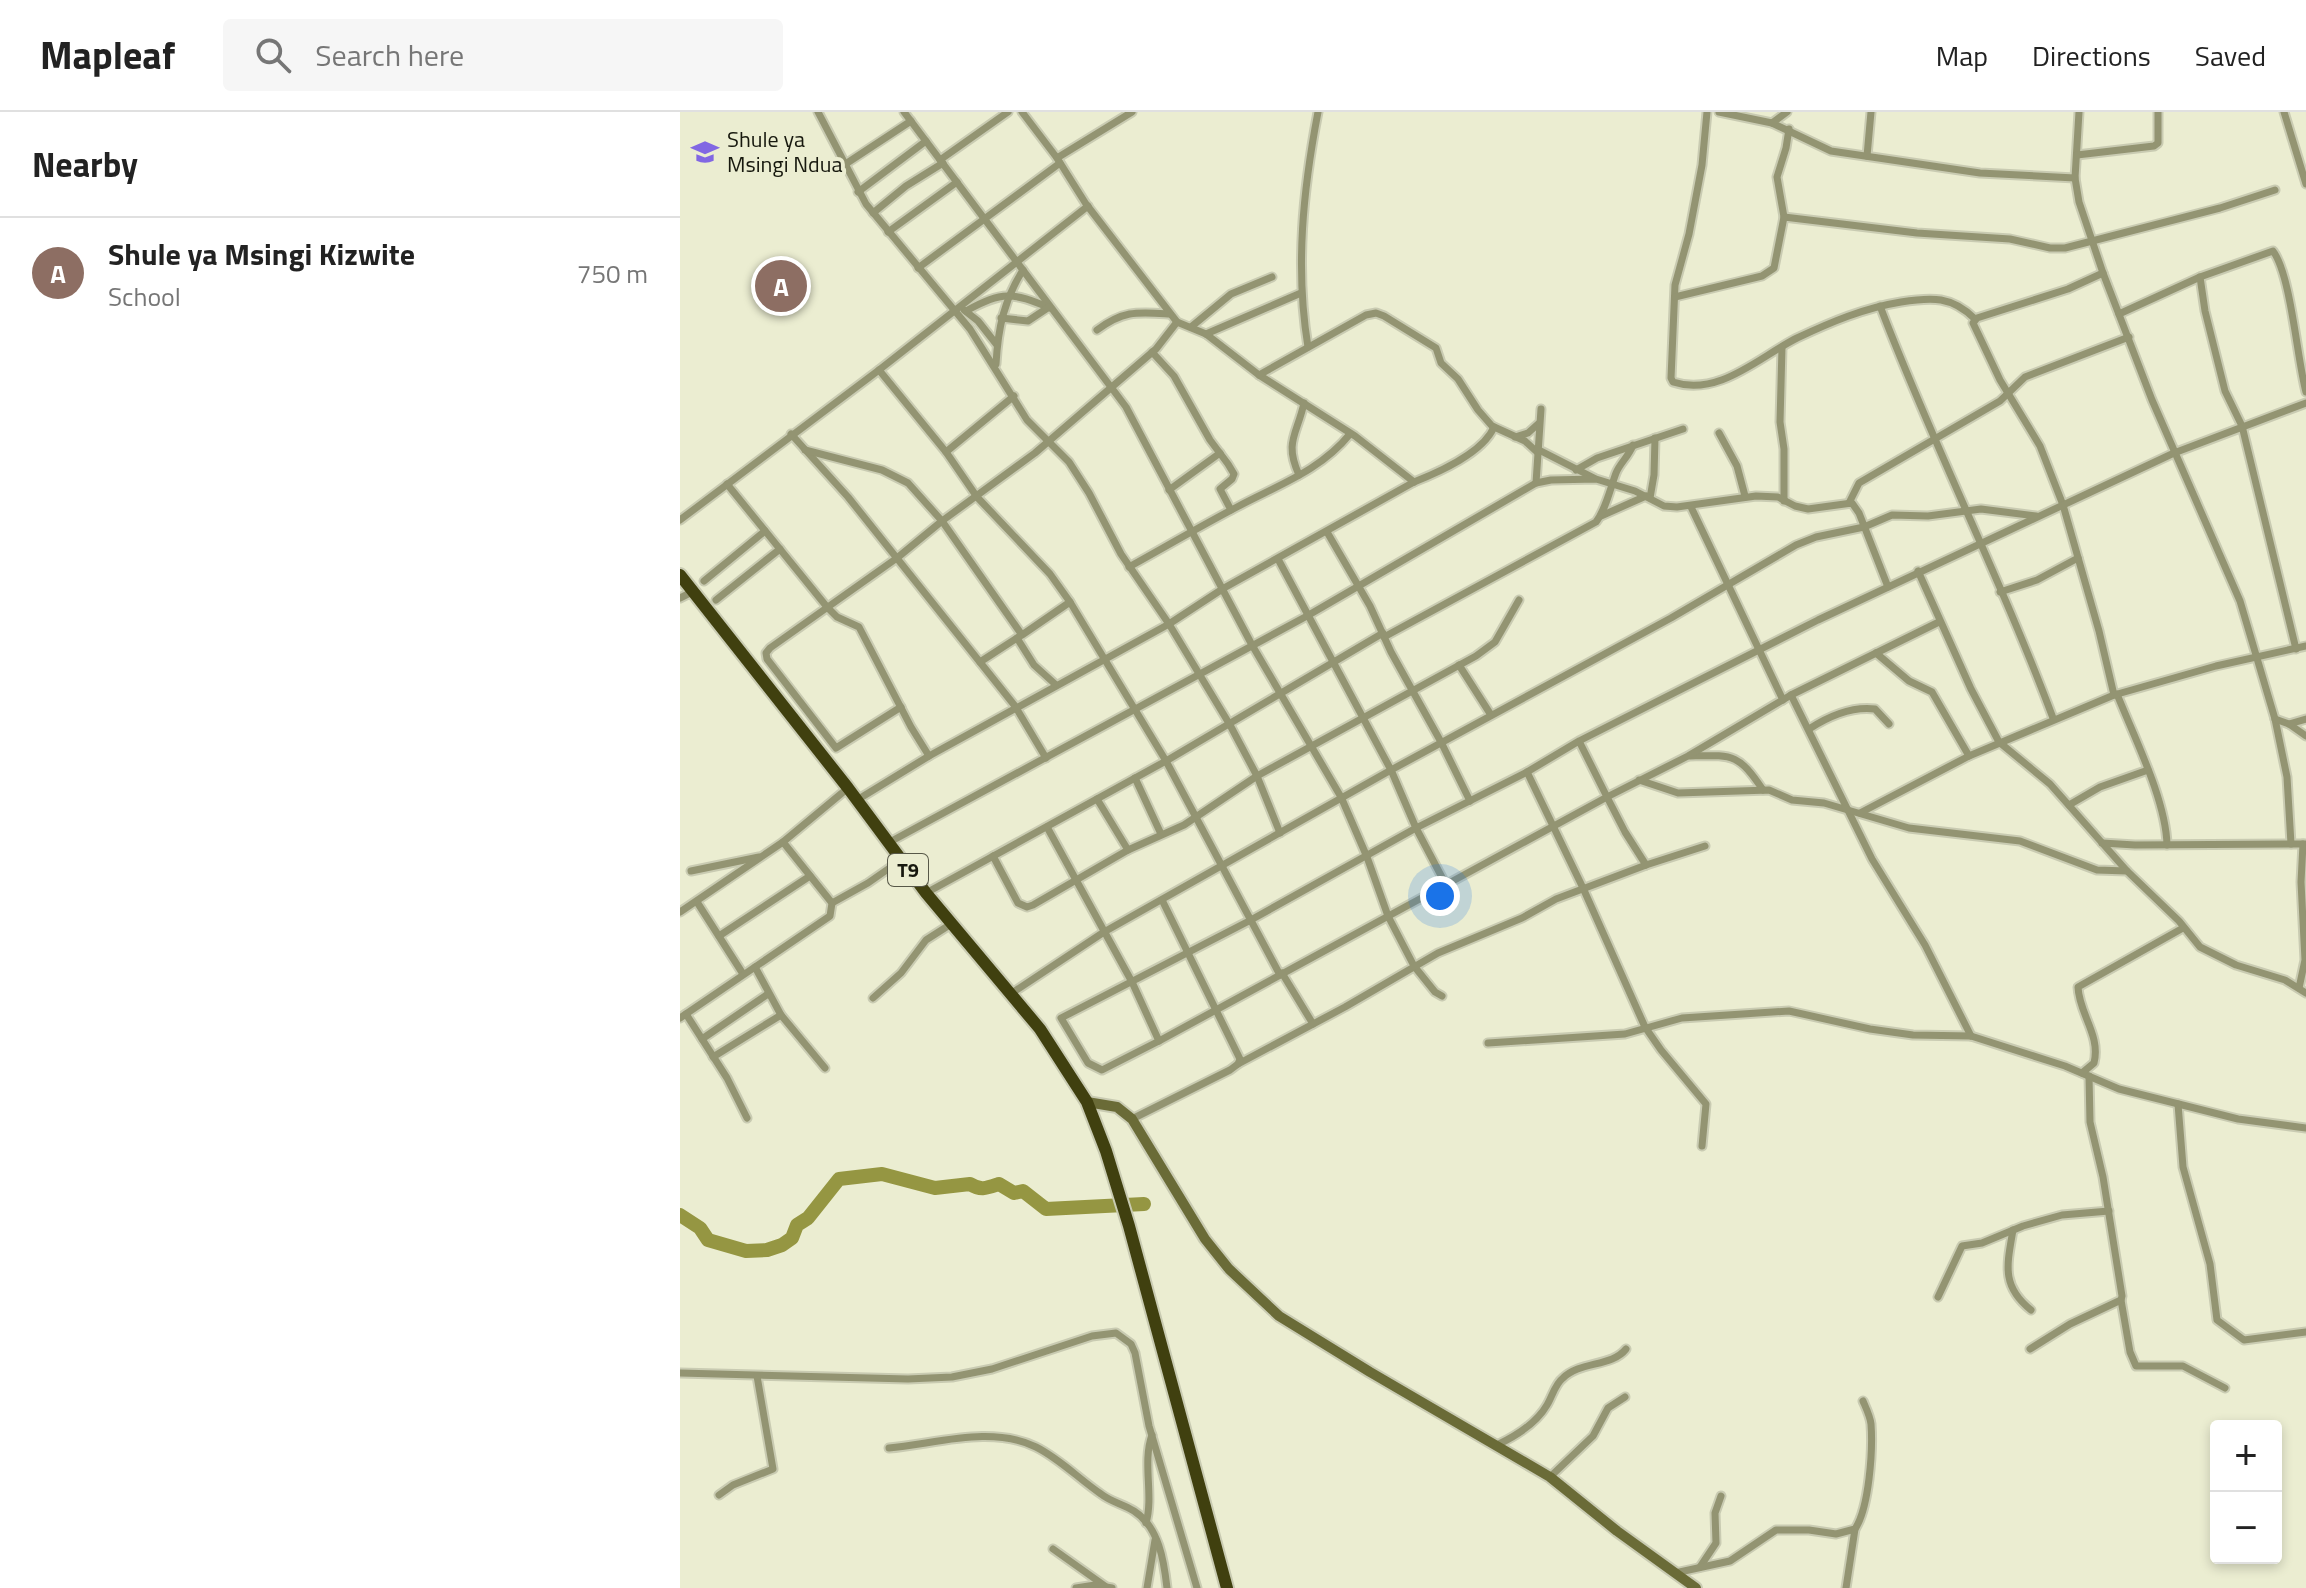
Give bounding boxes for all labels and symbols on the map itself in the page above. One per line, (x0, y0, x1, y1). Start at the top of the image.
place label: Shule ya Msingi Ndua (727, 122, 842, 181)
school or university icon: Shule ya Msingi Ndua (690, 137, 720, 167)
pin: A (755, 256, 807, 316)
road number: T9 (888, 854, 928, 886)
your location (1420, 876, 1460, 916)

